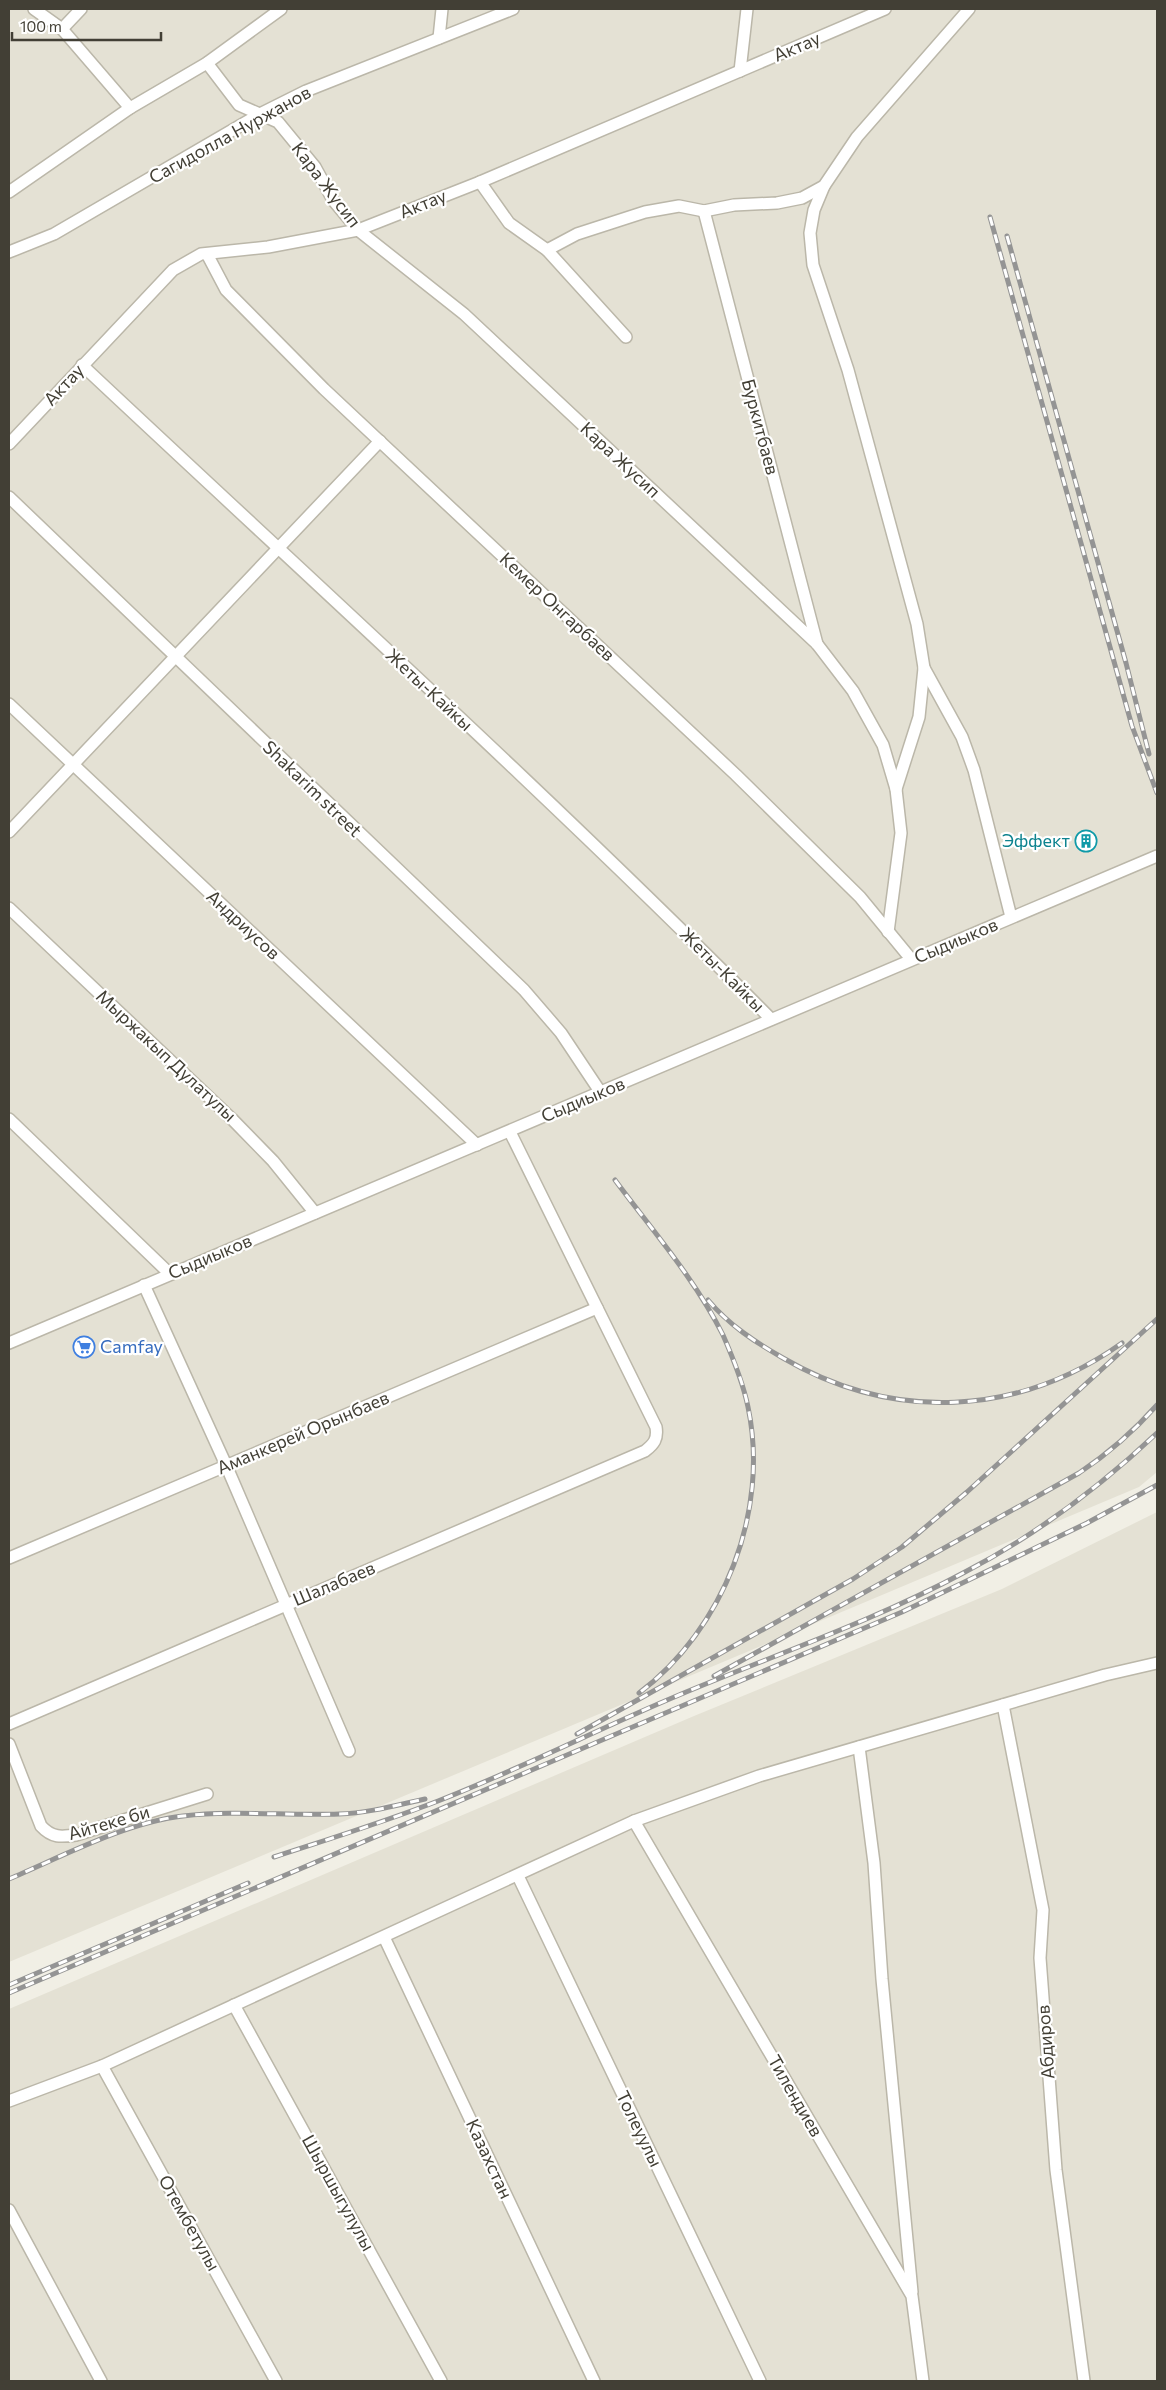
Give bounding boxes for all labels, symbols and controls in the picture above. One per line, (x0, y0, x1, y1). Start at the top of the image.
scale bar (12, 10, 161, 42)
text: 100 m (20, 17, 62, 35)
street label: Актау (770, 26, 823, 66)
street label: Сагидолла Нуржанов (145, 80, 314, 188)
street label: Кара Жусип (288, 137, 366, 231)
street label: Актау (396, 184, 449, 222)
street label: Актау (39, 359, 88, 410)
street label: Буркитбаев (738, 376, 784, 477)
street label: Кара Жусип (576, 417, 665, 502)
street label: Кемер Онгарбаев (496, 547, 620, 665)
street label: Жеты-Кайкы (382, 643, 478, 735)
street label: Shakarim street (259, 736, 367, 841)
place label: Эффект (1002, 829, 1071, 851)
building icon: Эффект (1074, 829, 1098, 853)
street label: Андриусов (202, 885, 285, 964)
street label: Сыдиыков (910, 913, 1001, 968)
street label: Жеты-Кайкы (676, 922, 770, 1016)
street label: Мыржакып Дулатулы (92, 985, 241, 1126)
street label: Сыдиыков (537, 1072, 628, 1127)
street label: Сыдиыков (164, 1229, 255, 1284)
supermarket icon: Camfay (72, 1335, 96, 1359)
place label: Camfay (100, 1335, 163, 1357)
street label: Аманкерей Орынбаев (213, 1386, 392, 1478)
street label: Шалабаев (289, 1556, 378, 1610)
street label: Айтеке би (65, 1800, 152, 1844)
street label: Абдиров (1031, 2004, 1059, 2080)
street label: Тилендиев (764, 2051, 828, 2140)
street label: Толеуулы (612, 2087, 668, 2170)
street label: Казахстан (462, 2115, 518, 2202)
street label: Шыршыгулулы (298, 2131, 380, 2254)
street label: Отембетулы (154, 2171, 225, 2274)

